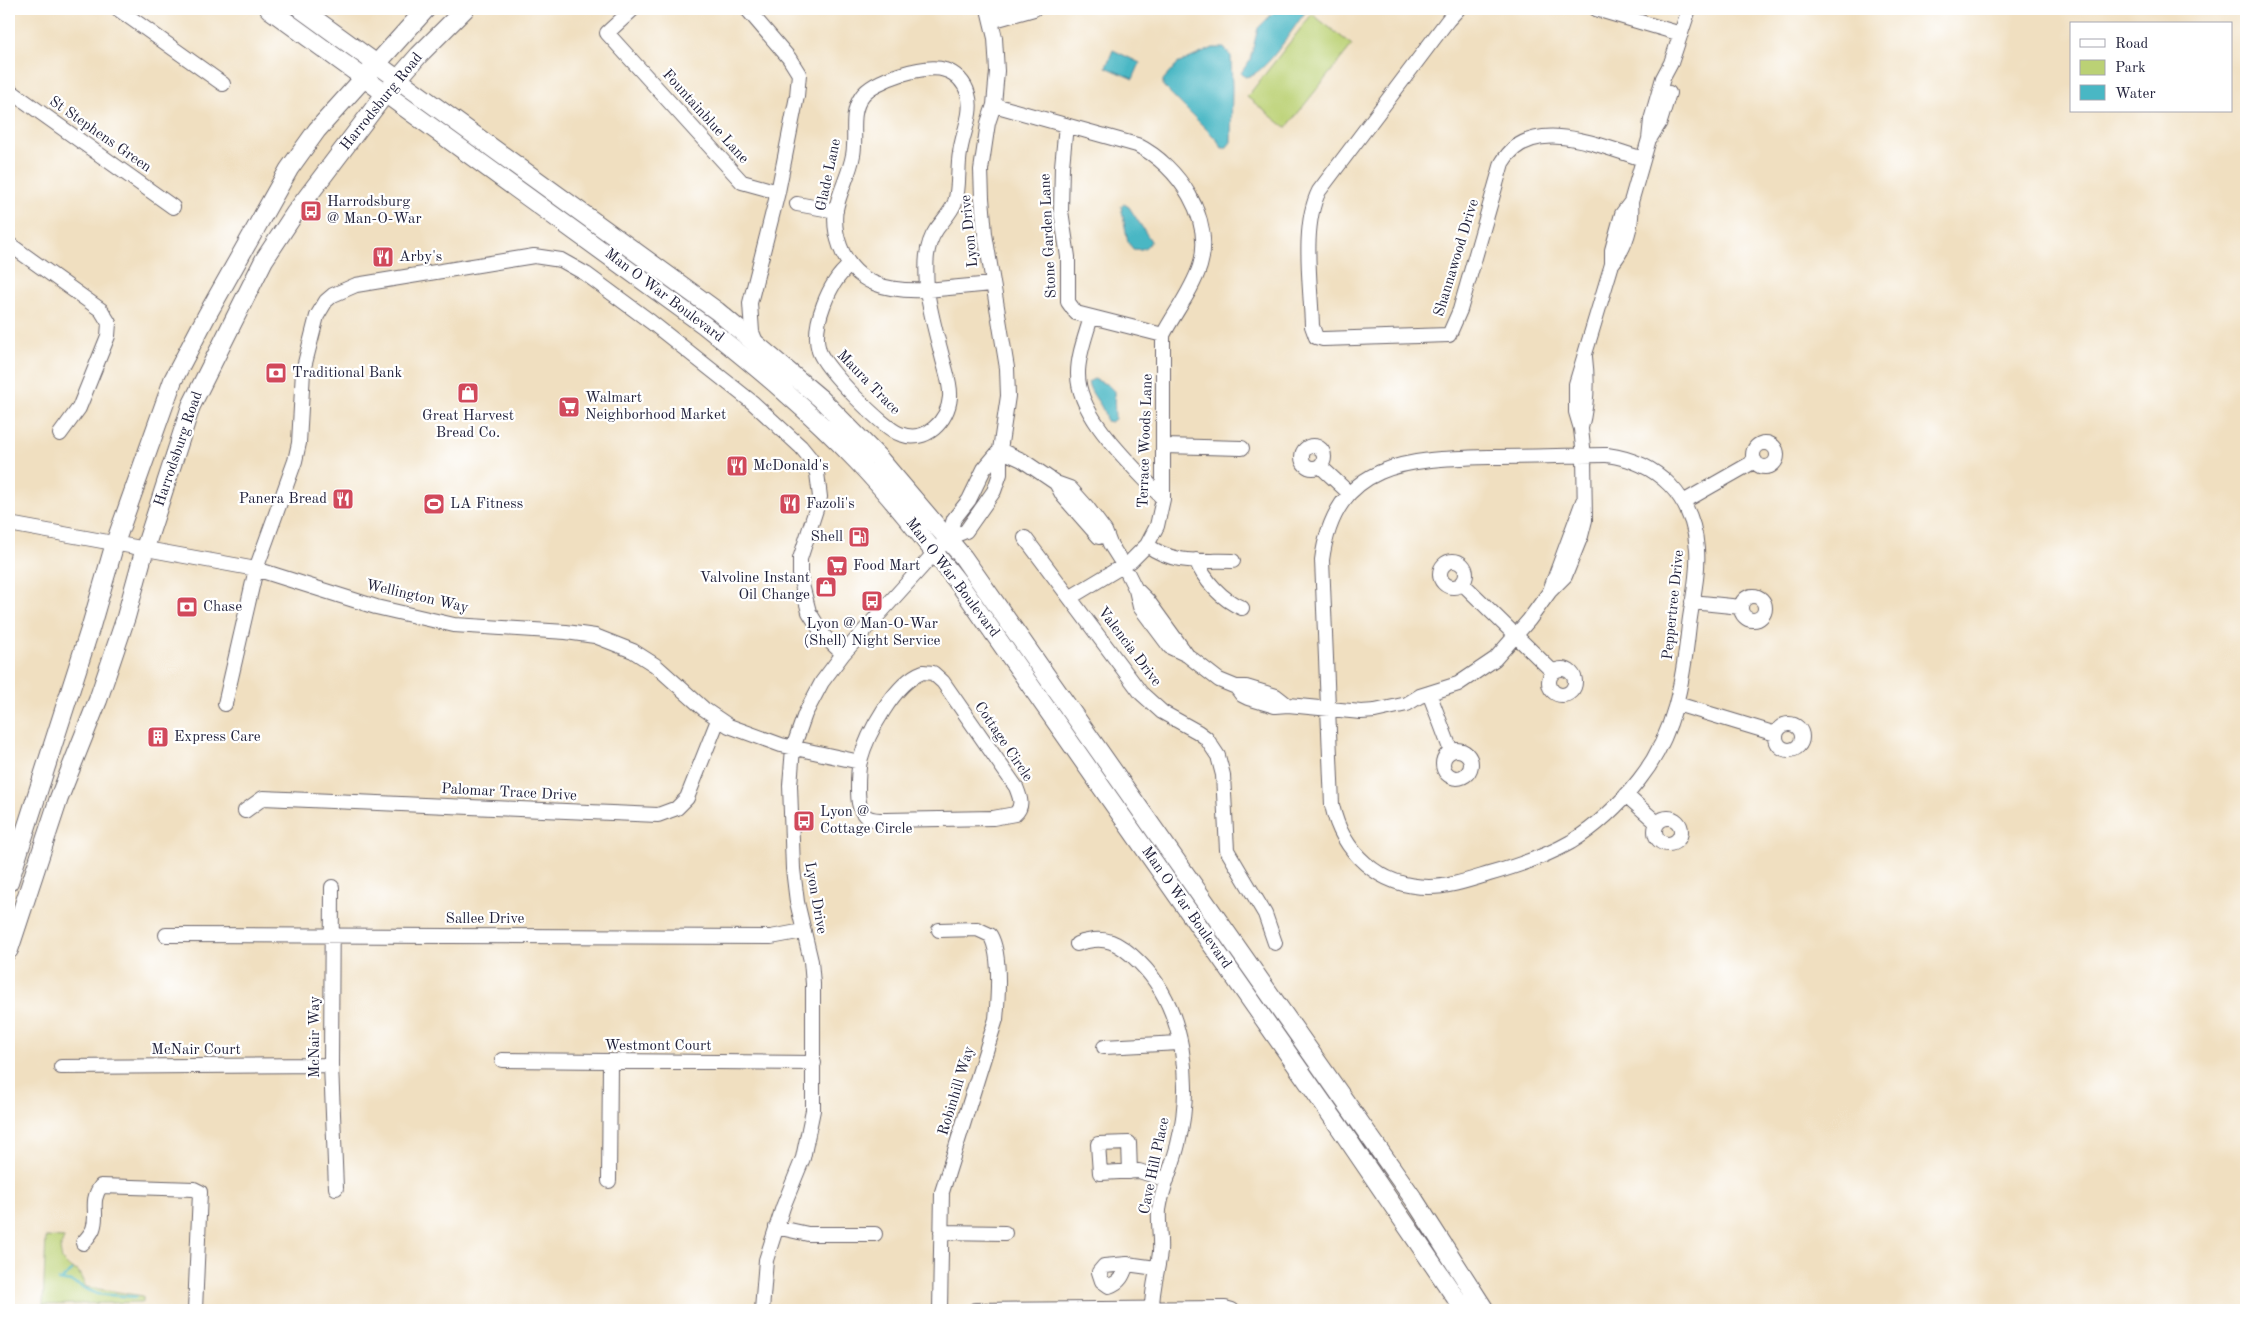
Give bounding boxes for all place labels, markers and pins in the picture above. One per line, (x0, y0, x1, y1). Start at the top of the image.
place label: Harrodsburg @ Man-O-War (327, 195, 422, 227)
bus stop icon: Harrodsburg @ Man-O-War (299, 199, 323, 223)
restaurant icon: Arby's (371, 245, 395, 269)
place label: Arby's (399, 250, 442, 265)
bank icon: Traditional Bank (264, 361, 288, 385)
place label: Traditional Bank (292, 366, 403, 381)
shop icon: Great Harvest Bread Co. (456, 381, 480, 405)
place label: Walmart Neighborhood Market (585, 391, 726, 423)
supermarket icon: Walmart Neighborhood Market (557, 395, 581, 419)
place label: Great Harvest Bread Co. (422, 409, 514, 441)
restaurant icon: McDonald's (725, 454, 749, 478)
place label: McDonald's (753, 459, 829, 474)
restaurant icon: Panera Bread (331, 487, 355, 511)
place label: Panera Bread (239, 492, 327, 507)
sports icon: LA Fitness (422, 492, 446, 516)
restaurant icon: Fazoli's (778, 492, 802, 516)
place label: LA Fitness (450, 497, 523, 512)
place label: Fazoli's (806, 497, 855, 512)
fuel station icon: Shell (847, 525, 871, 549)
place label: Shell (811, 530, 843, 545)
supermarket icon: Food Mart (825, 554, 849, 578)
place label: Food Mart (853, 559, 920, 574)
place label: Valvoline Instant Oil Change (700, 571, 810, 603)
shop icon: Valvoline Instant Oil Change (814, 575, 838, 599)
bus stop icon: Lyon @ Man-O-War (Shell) Night Service (860, 589, 884, 613)
bank icon: Chase (175, 595, 199, 619)
place label: Chase (203, 600, 242, 615)
place label: Lyon @ Man-O-War (Shell) Night Service (804, 617, 941, 649)
building icon: Express Care (146, 725, 170, 749)
place label: Express Care (174, 730, 261, 745)
place label: Lyon @ Cottage Circle (820, 805, 912, 837)
bus stop icon: Lyon @ Cottage Circle (792, 809, 816, 833)

